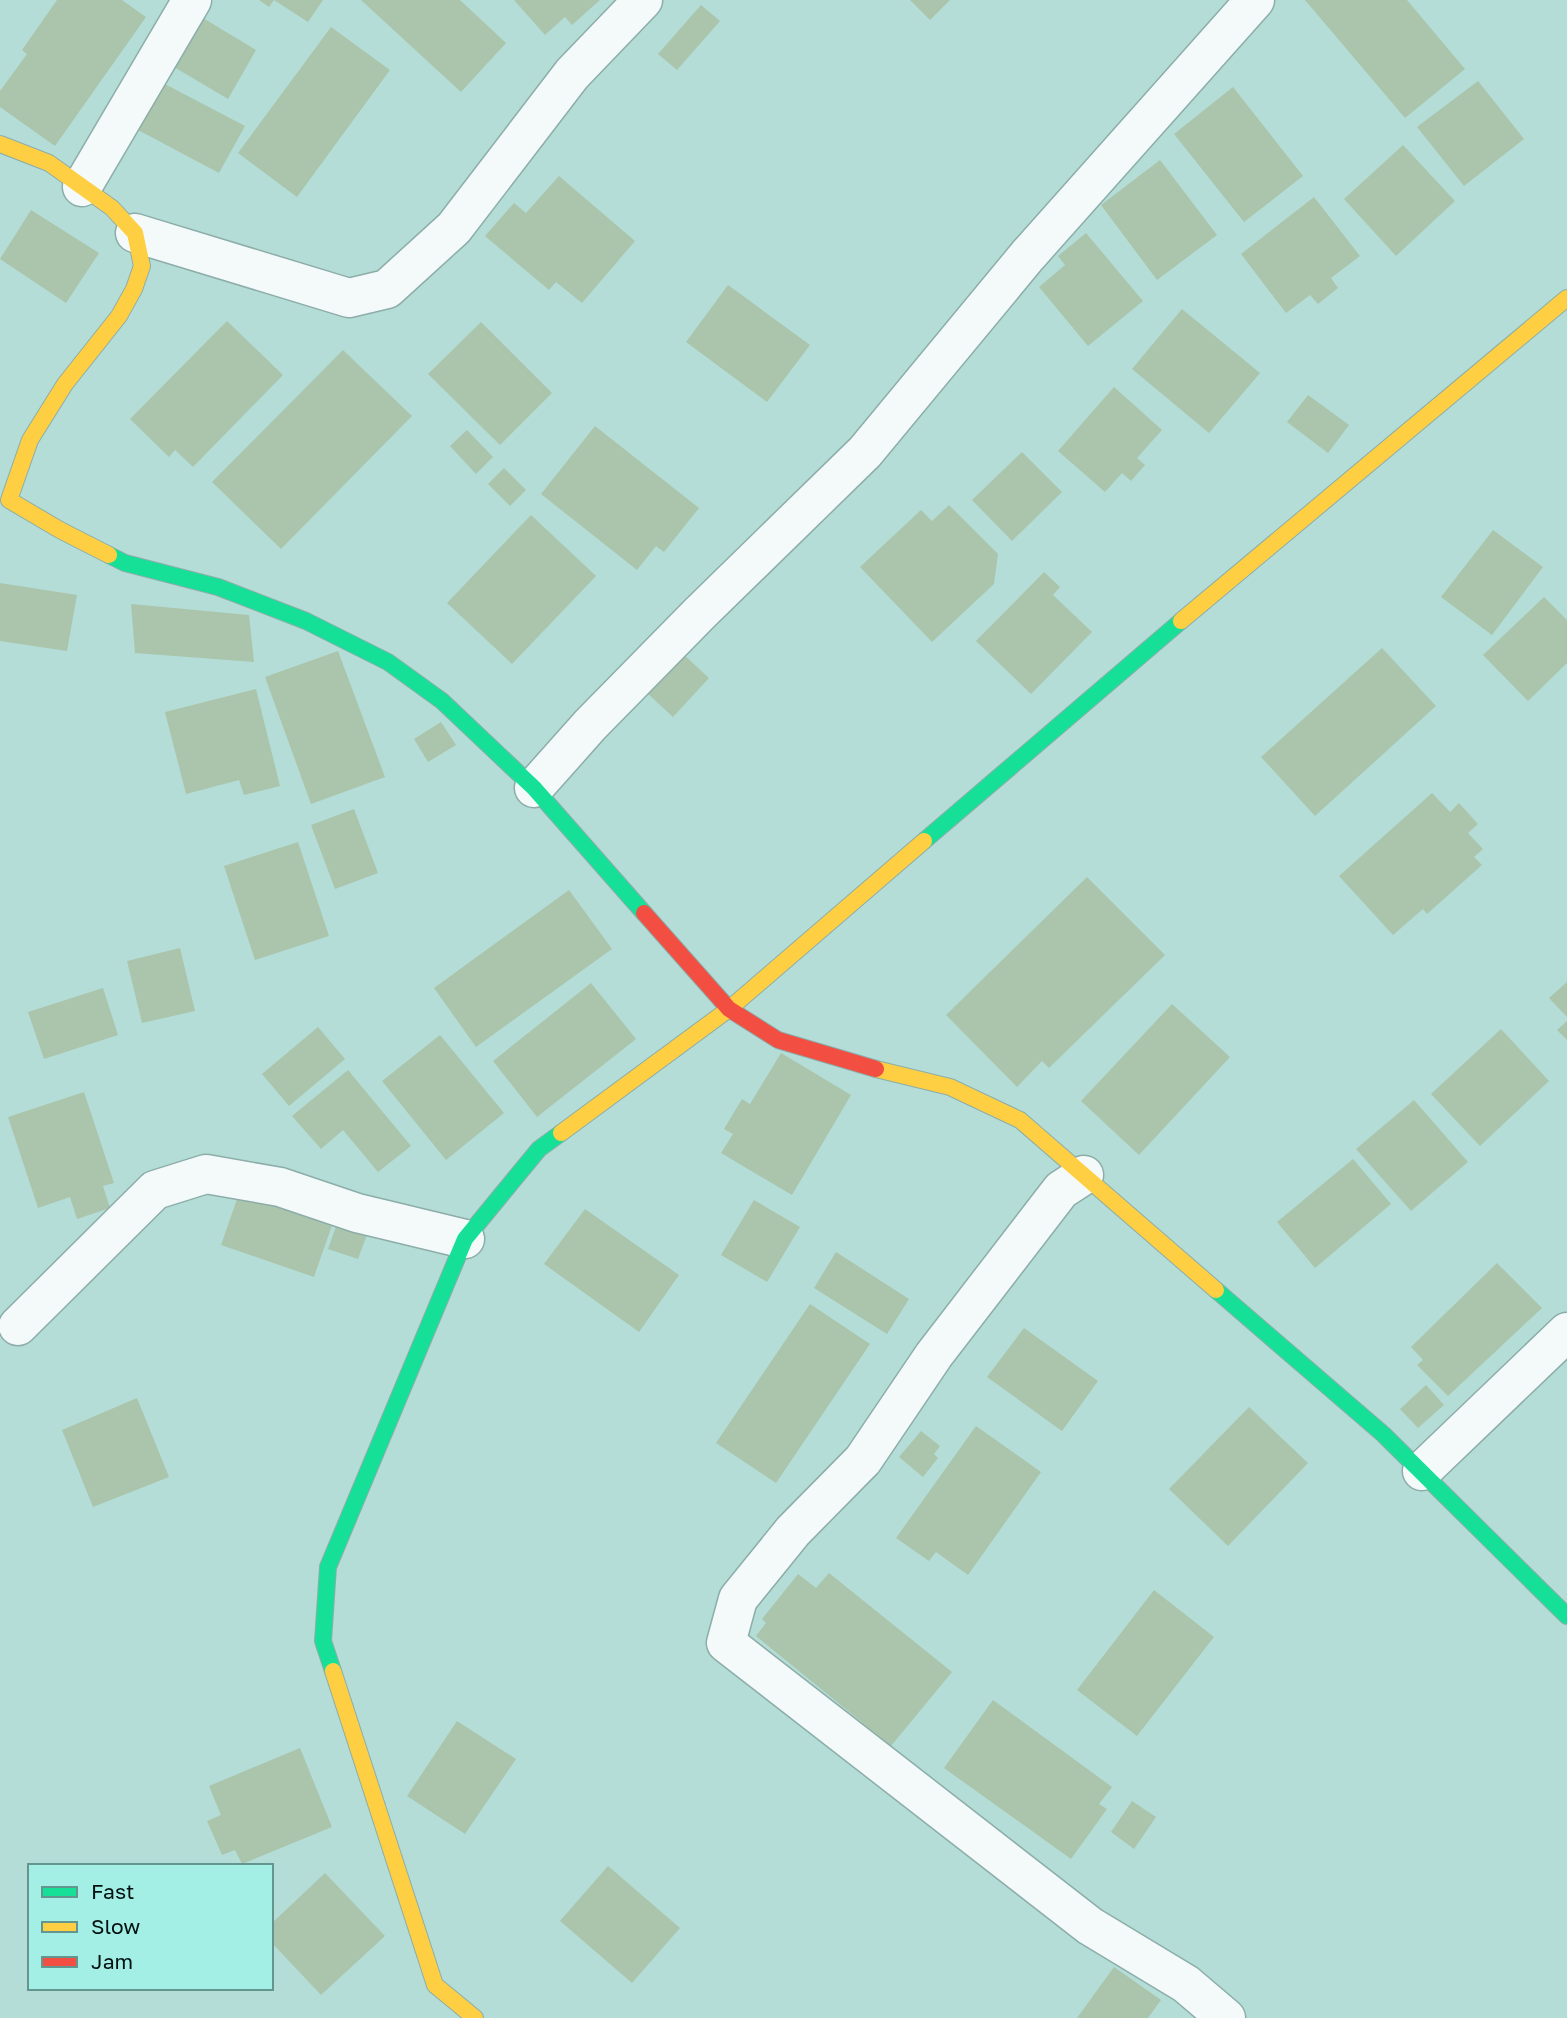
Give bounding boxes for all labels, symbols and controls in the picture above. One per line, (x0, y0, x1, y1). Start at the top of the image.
legend (28, 1864, 273, 1990)
text: Fast (91, 1878, 134, 1904)
text: Slow (91, 1913, 140, 1939)
text: Jam (91, 1948, 133, 1974)

